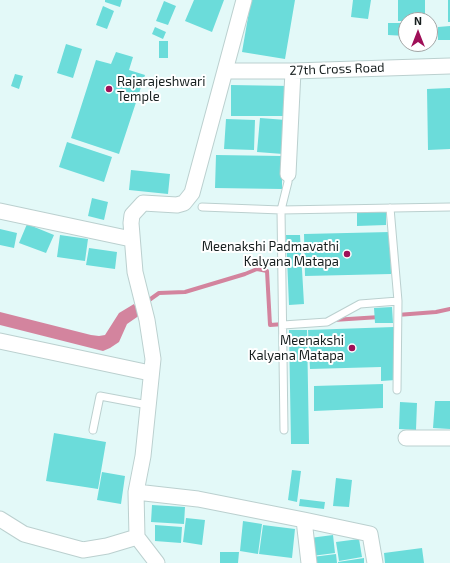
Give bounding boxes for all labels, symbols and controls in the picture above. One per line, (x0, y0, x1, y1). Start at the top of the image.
north arrow (398, 12, 438, 52)
text: N (414, 14, 422, 27)
street label: 27th Cross Road (289, 60, 385, 78)
place label: Rajarajeshwari Temple (117, 74, 206, 105)
marker: Rajarajeshwari Temple (104, 84, 114, 94)
place label: Meenakshi Padmavathi Kalyana Matapa (202, 239, 339, 270)
marker: Meenakshi Padmavathi Kalyana Matapa (342, 249, 352, 259)
place label: Meenakshi Kalyana Matapa (249, 333, 344, 364)
marker: Meenakshi Kalyana Matapa (347, 343, 357, 353)

